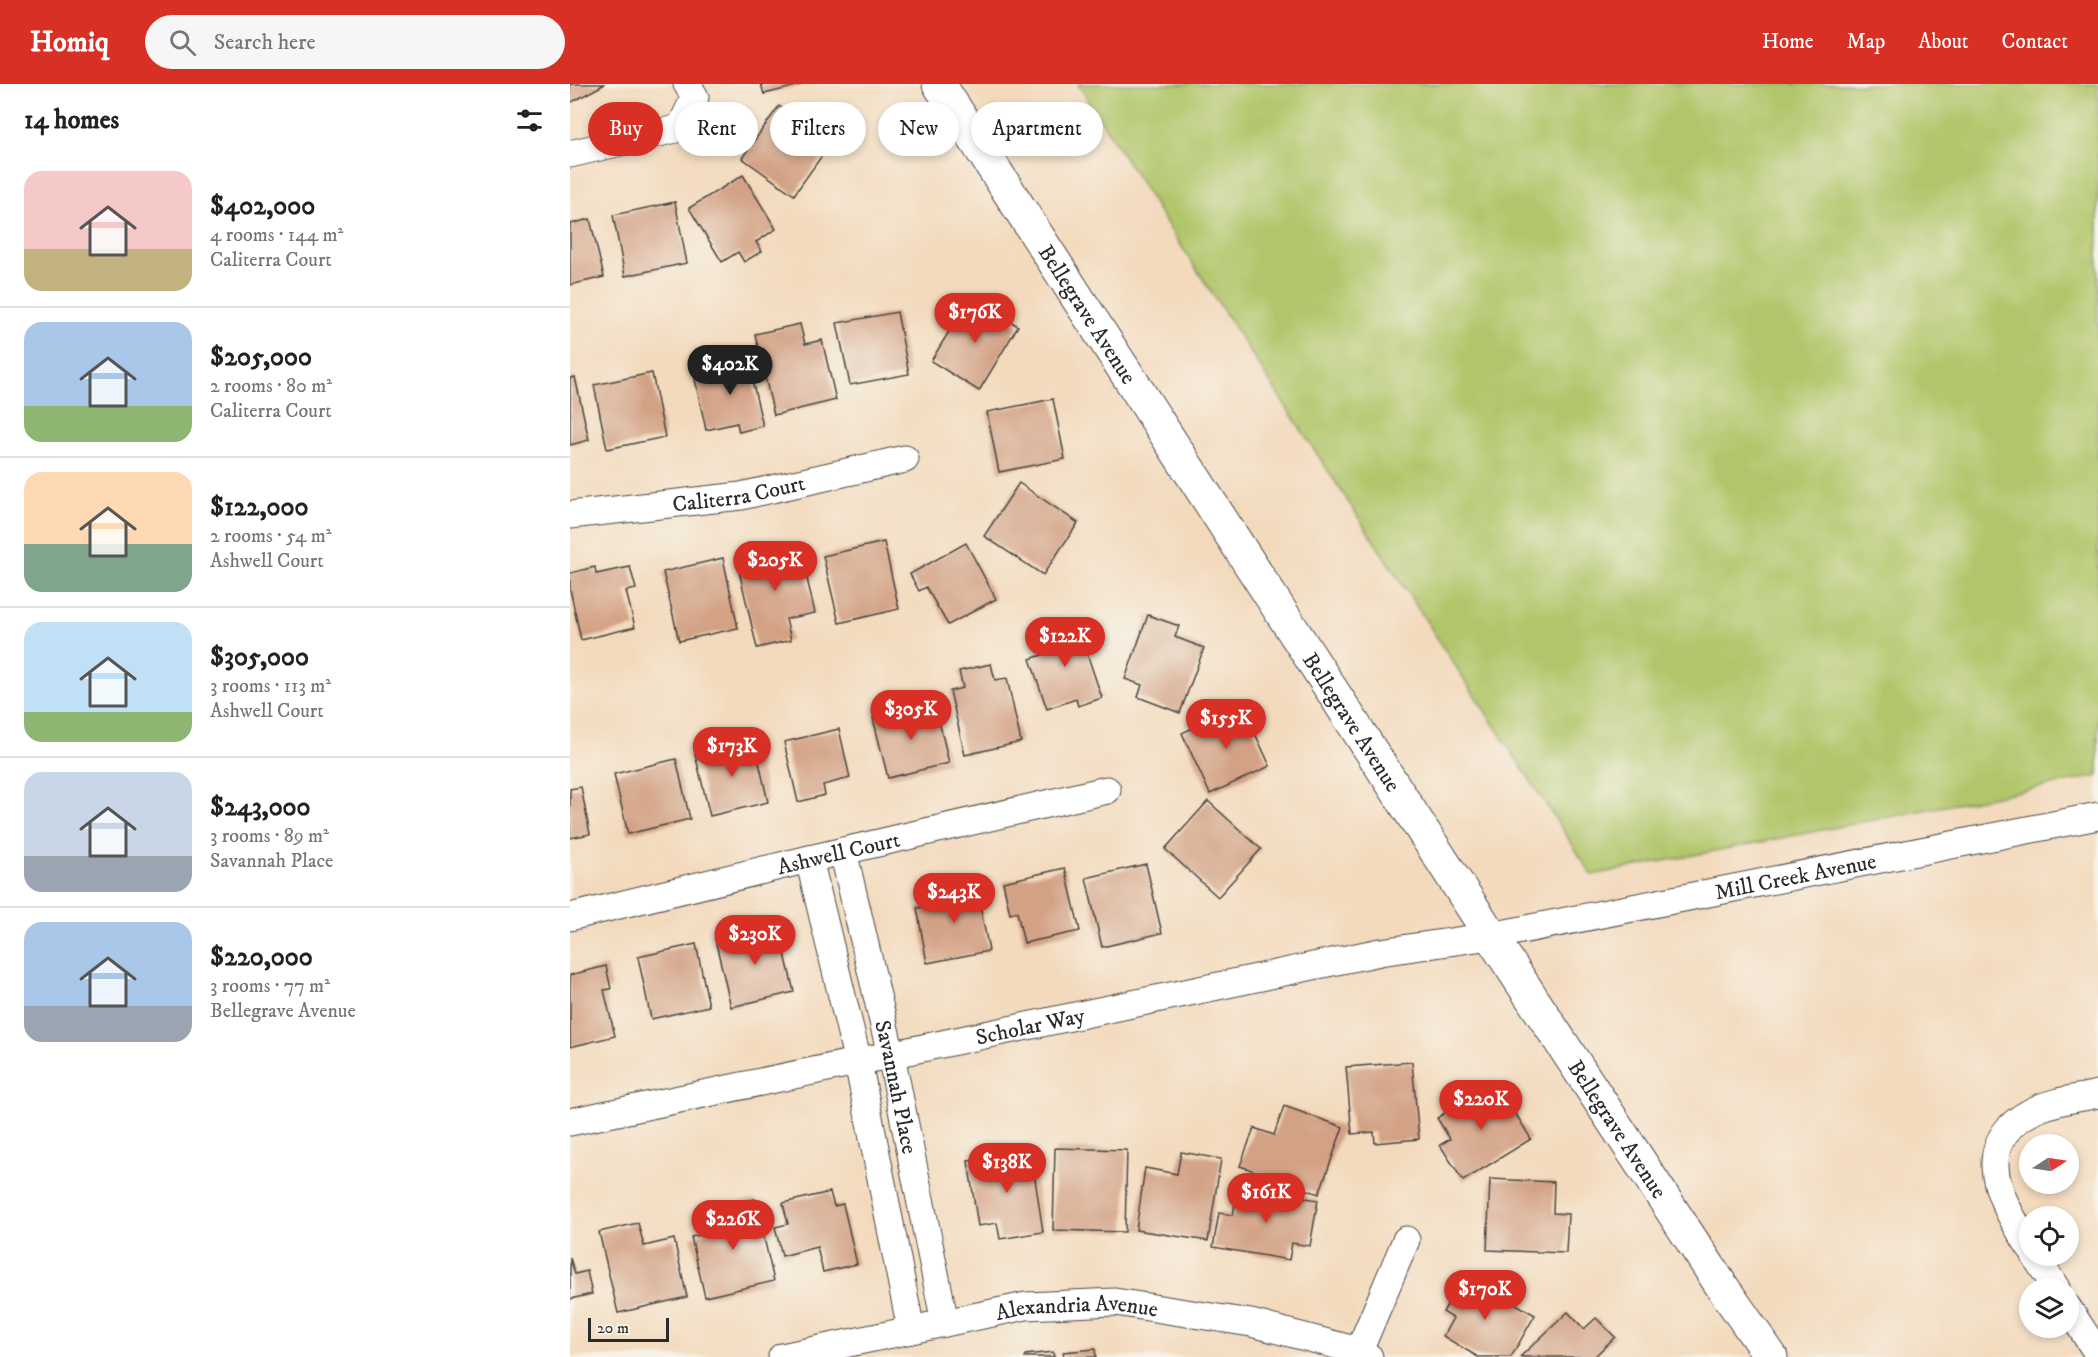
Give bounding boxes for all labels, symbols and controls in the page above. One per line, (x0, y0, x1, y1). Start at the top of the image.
search box (145, 15, 565, 69)
text: Homiq (30, 25, 109, 60)
icon: search (166, 26, 199, 59)
text: Search here (214, 29, 316, 56)
text: Home (1762, 29, 1814, 55)
text: Map (1847, 29, 1885, 55)
text: About (1918, 29, 1969, 55)
text: Contact (2002, 29, 2068, 55)
chip: Buy (588, 102, 663, 156)
chip: Rent (675, 102, 758, 156)
chip: Filters (770, 102, 866, 156)
chip: New (878, 102, 959, 156)
chip: Apartment (971, 102, 1103, 156)
text: 14 homes (24, 104, 119, 137)
icon: filters (513, 104, 546, 137)
text: $402,000 (210, 190, 315, 223)
icon: home (72, 195, 144, 267)
text: 4 rooms · 144 m² (210, 223, 343, 248)
street label: Bellegrave Avenue (1032, 240, 1142, 389)
text: Caliterra Court (210, 248, 332, 273)
pin: $176K (933, 293, 1017, 344)
text: $176K (948, 300, 1002, 325)
text: $205,000 (210, 341, 312, 374)
pin: $402K (688, 345, 772, 396)
icon: home (72, 346, 144, 418)
text: $402K (701, 352, 759, 377)
text: 2 rooms · 80 m² (210, 374, 332, 399)
text: Caliterra Court (210, 399, 332, 424)
street label: Caliterra Court (671, 470, 808, 519)
text: $122,000 (210, 491, 309, 524)
icon: home (72, 496, 144, 568)
text: 2 rooms · 54 m² (210, 524, 332, 549)
pin: $205K (733, 541, 817, 592)
text: $205K (747, 548, 803, 573)
text: Ashwell Court (210, 549, 324, 574)
pin: $122K (1023, 617, 1107, 668)
text: $122K (1039, 624, 1091, 649)
text: $305,000 (210, 641, 309, 674)
icon: home (72, 646, 144, 718)
street label: Bellegrave Avenue (1296, 648, 1406, 797)
text: 3 rooms · 113 m² (210, 674, 331, 699)
pin: $305K (869, 690, 953, 741)
text: $305K (884, 697, 938, 722)
text: Ashwell Court (210, 699, 324, 724)
pin: $155K (1184, 699, 1268, 750)
text: $155K (1200, 706, 1252, 731)
pin: $173K (690, 727, 774, 778)
text: $173K (707, 734, 757, 759)
text: $243,000 (210, 791, 311, 824)
icon: home (72, 796, 144, 868)
text: 3 rooms · 89 m² (210, 824, 329, 849)
street label: Ashwell Court (775, 826, 903, 881)
street label: Mill Creek Avenue (1713, 848, 1879, 906)
text: Savannah Place (210, 849, 333, 874)
pin: $243K (912, 873, 996, 924)
text: $243K (927, 880, 981, 905)
pin: $230K (713, 915, 797, 966)
text: $230K (728, 922, 782, 947)
text: $220,000 (210, 941, 313, 974)
icon: home (72, 946, 144, 1018)
text: 3 rooms · 77 m² (210, 974, 330, 999)
text: Bellegrave Avenue (210, 999, 356, 1024)
street label: Scholar Way (973, 1002, 1088, 1051)
street label: Savannah Place (868, 1018, 923, 1156)
street label: Bellegrave Avenue (1561, 1055, 1672, 1204)
pin: $220K (1439, 1080, 1523, 1131)
text: $220K (1453, 1087, 1509, 1112)
north arrow (2019, 1134, 2079, 1194)
map controls (2019, 1134, 2079, 1338)
pin: $138K (965, 1143, 1049, 1194)
text: $138K (982, 1150, 1032, 1175)
pin: $161K (1224, 1173, 1308, 1224)
text: $161K (1241, 1180, 1291, 1205)
pin: $226K (691, 1200, 775, 1251)
button: locate (2019, 1206, 2079, 1266)
text: $226K (705, 1207, 761, 1232)
pin: $170K (1443, 1270, 1527, 1321)
text: $170K (1458, 1277, 1512, 1302)
button: layers (2019, 1278, 2079, 1338)
street label: Alexandria Avenue (993, 1290, 1160, 1327)
scale bar (588, 1315, 669, 1342)
text: 20 m (597, 1318, 629, 1338)

